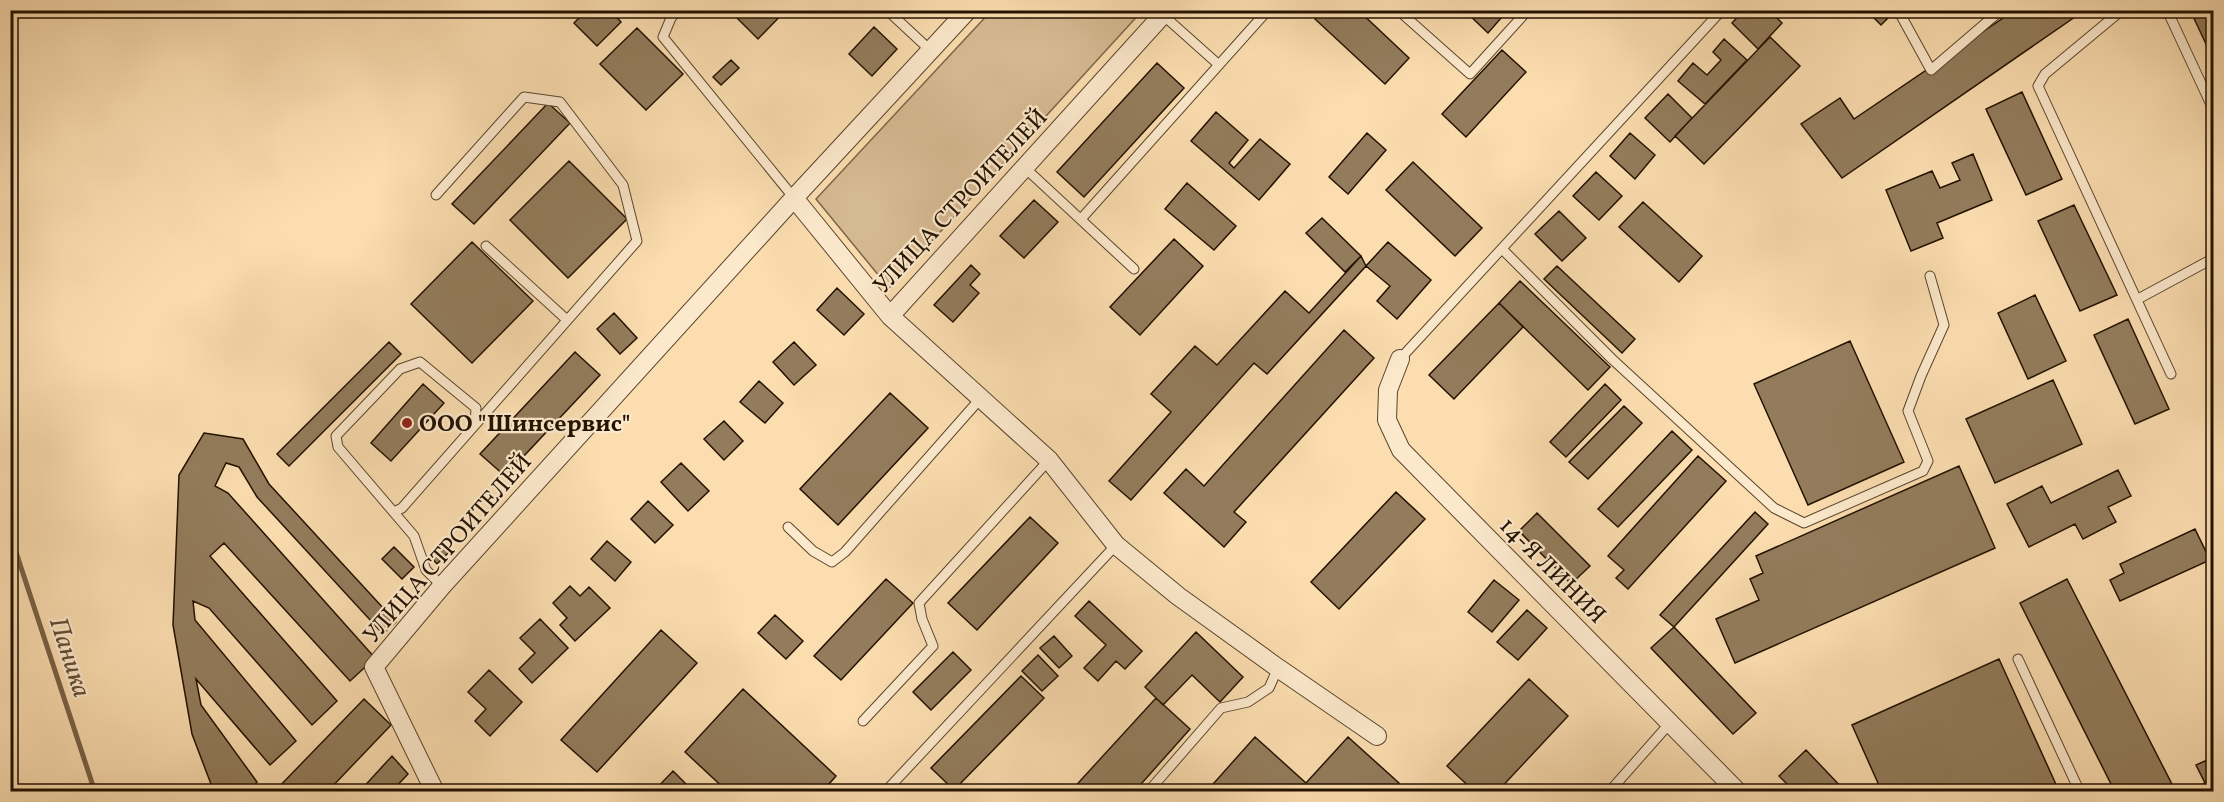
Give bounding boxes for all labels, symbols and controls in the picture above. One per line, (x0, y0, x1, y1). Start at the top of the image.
street label: УЛИЦА СТРОИТЕЛЕЙ (866, 102, 1057, 303)
place label: ООО "Шинсервис" (419, 408, 631, 442)
marker: ООО "Шинсервис" (400, 416, 414, 430)
street label: УЛИЦА СТРОИТЕЛЕЙ (356, 447, 541, 652)
street label: 14-Я ЛИНИЯ (1490, 510, 1613, 633)
water label: Паника (39, 613, 99, 702)

